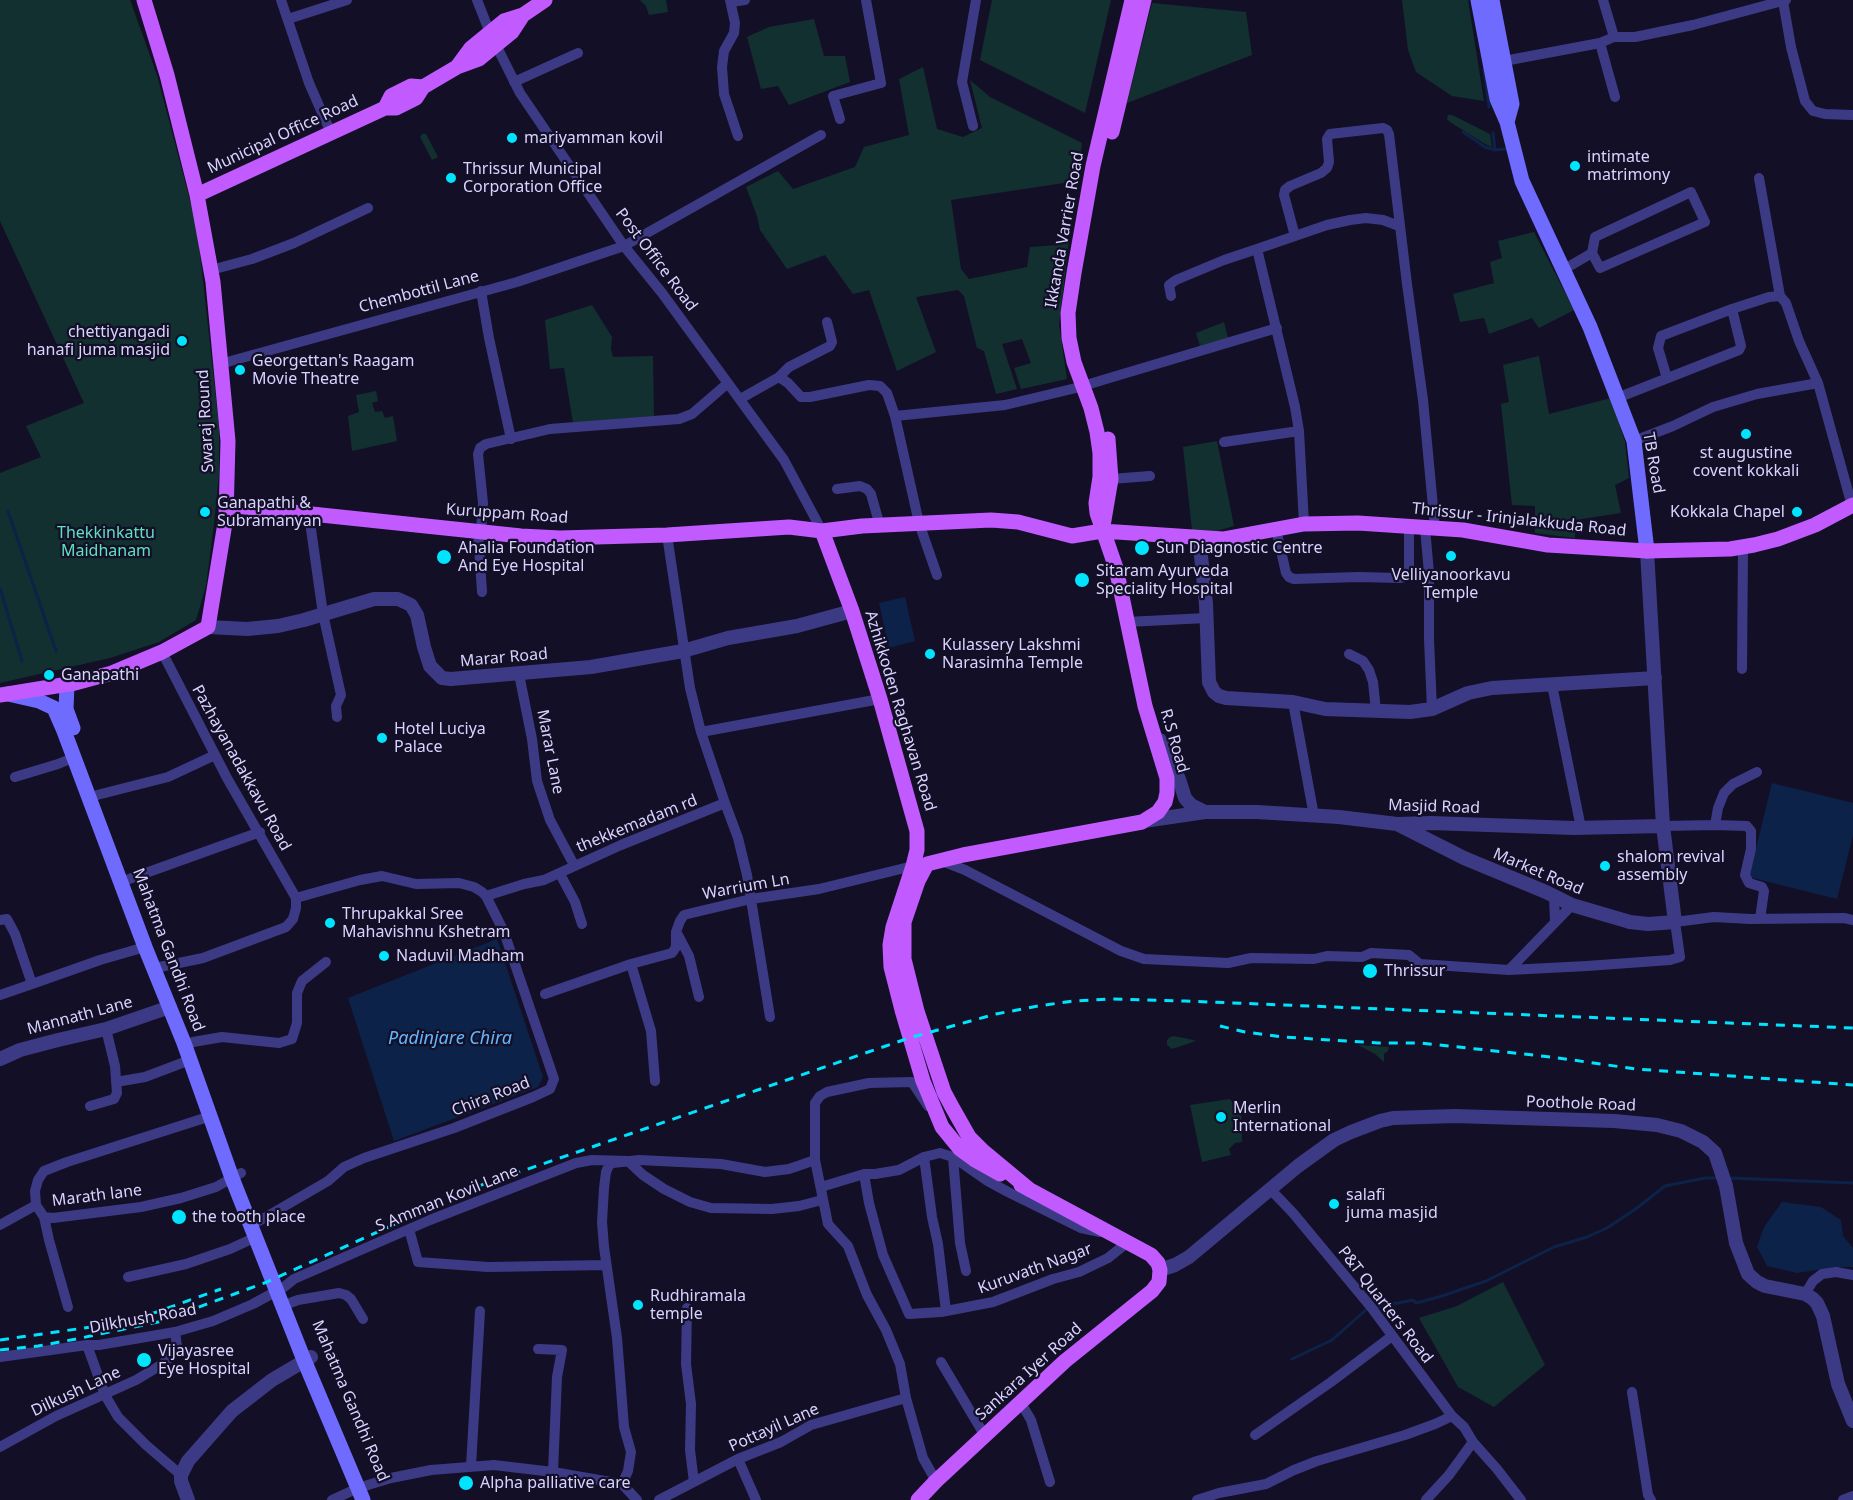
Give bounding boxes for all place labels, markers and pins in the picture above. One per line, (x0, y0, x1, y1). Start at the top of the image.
place label: mariyamman kovil (524, 128, 663, 148)
marker: mariyamman kovil (505, 131, 519, 145)
place label: intimate matrimony (1587, 147, 1670, 185)
place label: Thrissur Municipal Corporation Office (463, 159, 602, 197)
marker: intimate matrimony (1568, 159, 1582, 173)
marker: Thrissur Municipal Corporation Office (444, 171, 458, 185)
place label: chettiyangadi hanafi juma masjid (27, 322, 170, 360)
marker: chettiyangadi hanafi juma masjid (175, 334, 189, 348)
place label: Georgettan's Raagam Movie Theatre (252, 351, 415, 389)
marker: Georgettan's Raagam Movie Theatre (233, 363, 247, 377)
marker: st augustine covent kokkali (1739, 427, 1753, 441)
place label: st augustine covent kokkali (1693, 443, 1799, 481)
place label: Ganapathi & Subramanyan (217, 493, 322, 531)
place label: Kokkala Chapel (1670, 502, 1785, 522)
marker: Ganapathi & Subramanyan (198, 505, 212, 519)
marker: Kokkala Chapel (1790, 505, 1804, 519)
place label: Ahalia Foundation And Eye Hospital (458, 538, 595, 576)
place label: Sun Diagnostic Centre (1156, 538, 1322, 558)
marker: Sun Diagnostic Centre (1133, 539, 1151, 557)
marker: Ahalia Foundation And Eye Hospital (435, 548, 453, 566)
marker: Velliyanoorkavu Temple (1444, 549, 1458, 563)
place label: Sitaram Ayurveda Speciality Hospital (1096, 561, 1233, 599)
place label: Velliyanoorkavu Temple (1391, 565, 1511, 603)
marker: Sitaram Ayurveda Speciality Hospital (1073, 571, 1091, 589)
place label: Kulassery Lakshmi Narasimha Temple (942, 635, 1083, 673)
marker: Kulassery Lakshmi Narasimha Temple (923, 647, 937, 661)
place label: Ganapathi (61, 665, 139, 685)
marker: Ganapathi (42, 668, 56, 682)
place label: Hotel Luciya Palace (394, 719, 486, 757)
marker: Hotel Luciya Palace (375, 731, 389, 745)
place label: shalom revival assembly (1617, 847, 1725, 885)
marker: shalom revival assembly (1598, 859, 1612, 873)
place label: Thrupakkal Sree Mahavishnu Kshetram (342, 904, 511, 942)
marker: Thrupakkal Sree Mahavishnu Kshetram (323, 916, 337, 930)
place label: Naduvil Madham (396, 946, 525, 966)
marker: Naduvil Madham (377, 949, 391, 963)
place label: Thrissur (1384, 961, 1445, 981)
marker: Thrissur (1361, 962, 1379, 980)
place label: Merlin International (1233, 1098, 1331, 1136)
marker: Merlin International (1214, 1110, 1228, 1124)
place label: salafi juma masjid (1346, 1185, 1438, 1223)
marker: salafi juma masjid (1327, 1197, 1341, 1211)
place label: the tooth place (192, 1207, 305, 1227)
marker: the tooth place (170, 1208, 188, 1226)
place label: Rudhiramala temple (650, 1286, 746, 1324)
marker: Rudhiramala temple (631, 1298, 645, 1312)
place label: Vijayasree Eye Hospital (158, 1341, 250, 1379)
marker: Vijayasree Eye Hospital (135, 1351, 153, 1369)
place label: Alpha palliative care (480, 1473, 631, 1493)
marker: Alpha palliative care (457, 1474, 475, 1492)

